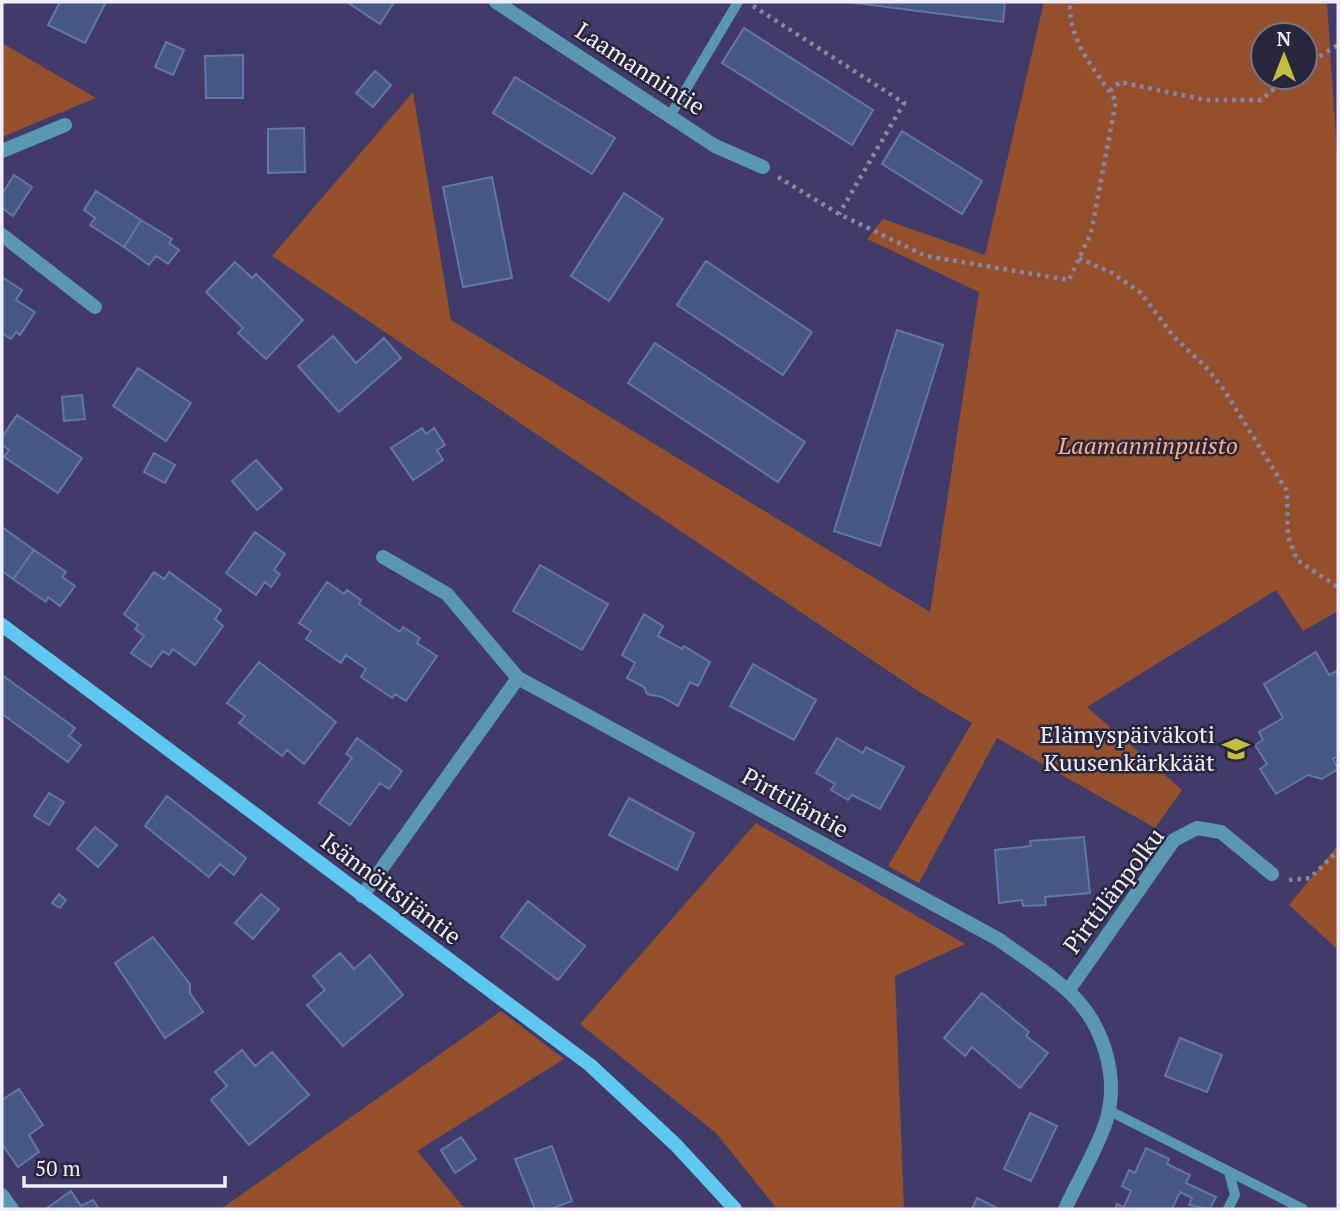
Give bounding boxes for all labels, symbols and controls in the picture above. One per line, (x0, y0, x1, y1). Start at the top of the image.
street label: Laamannintie (570, 14, 712, 122)
north arrow (1249, 21, 1319, 91)
text: N (1277, 26, 1292, 51)
park label: Laamanninpuisto (1057, 429, 1238, 461)
place label: Elämyspäiväkoti Kuusenkärkkäät (1040, 718, 1215, 778)
school or university icon: Elämyspäiväkoti Kuusenkärkkäät (1221, 734, 1251, 764)
street label: Pirttiläntie (736, 760, 855, 845)
street label: Pirttilänpolku (1055, 821, 1171, 960)
street label: Isännöitsijäntie (315, 825, 468, 952)
scale bar (24, 1144, 226, 1188)
text: 50 m (35, 1154, 81, 1182)

